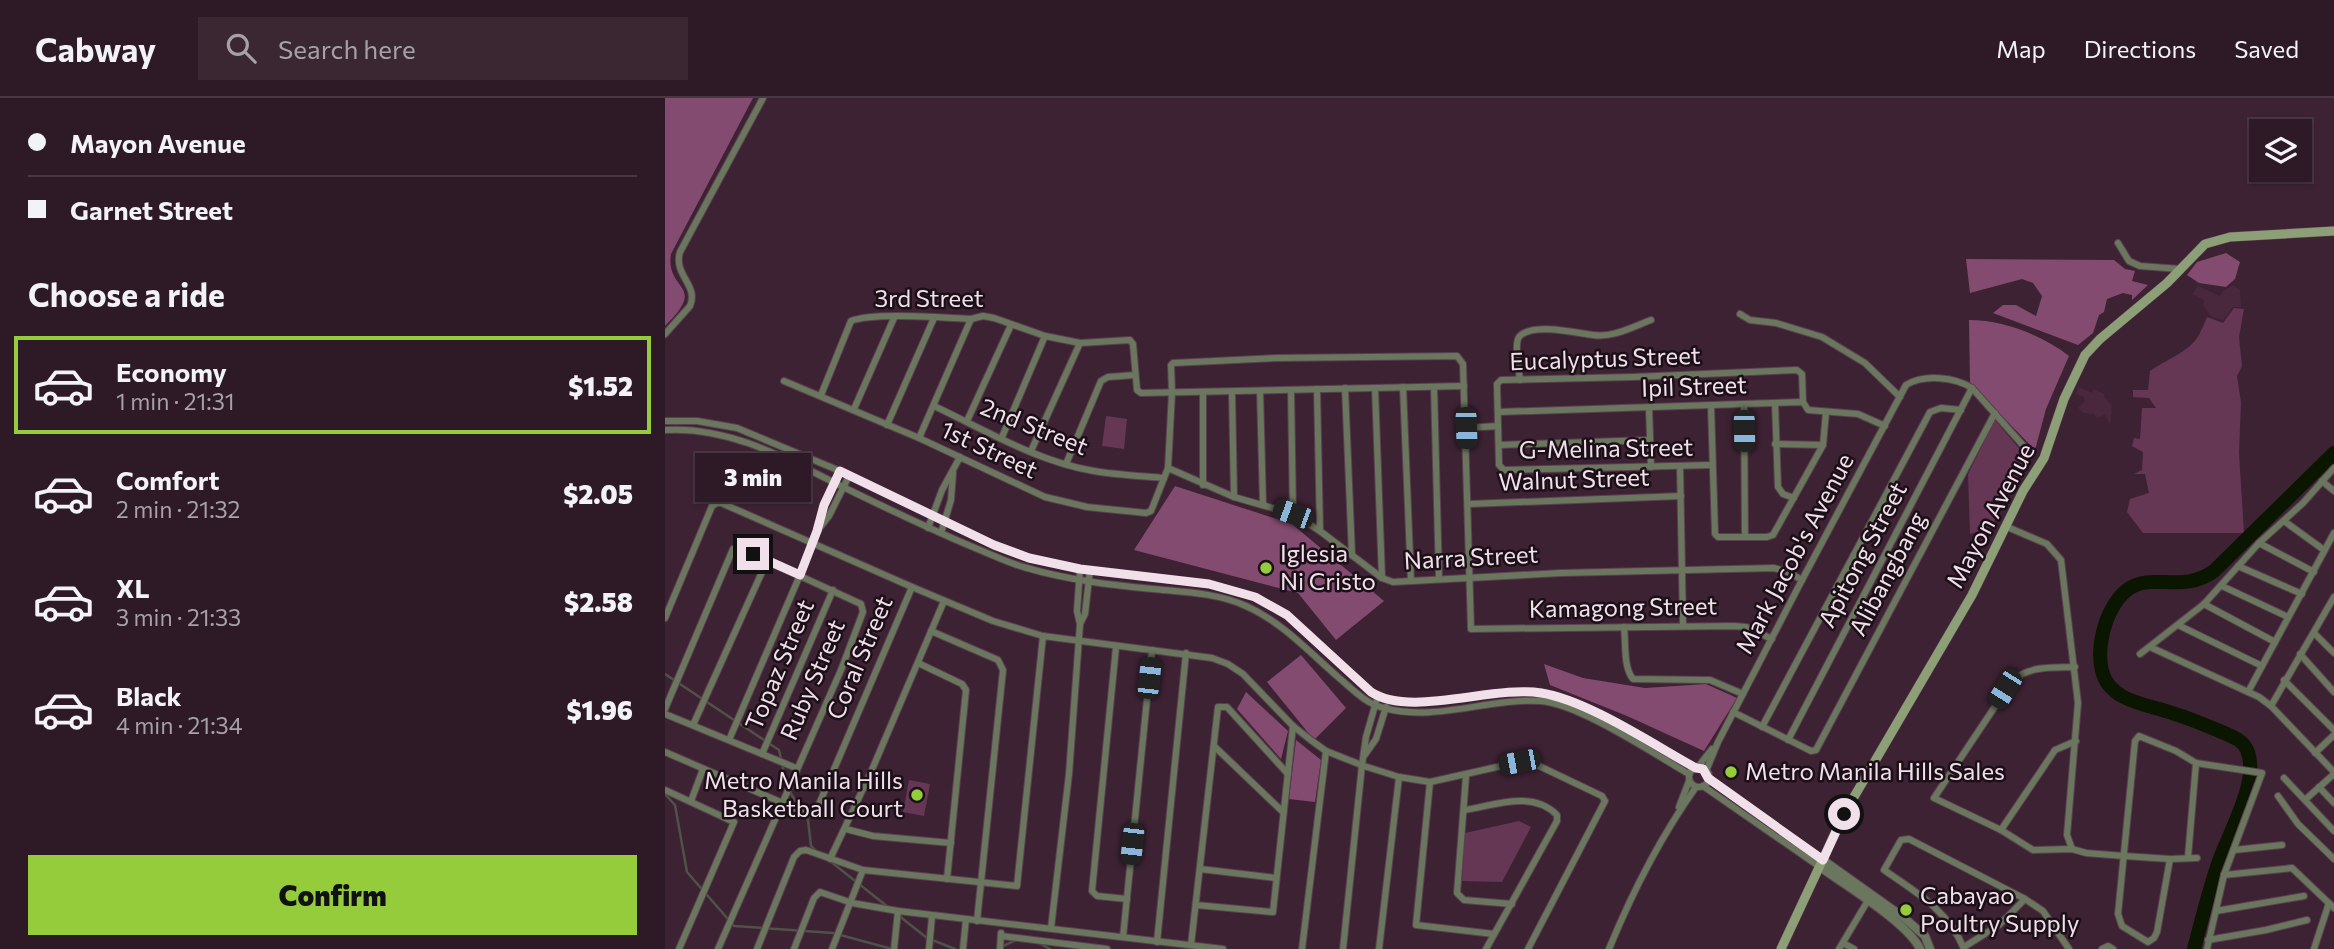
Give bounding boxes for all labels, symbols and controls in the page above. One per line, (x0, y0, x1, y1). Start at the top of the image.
search box (198, 17, 688, 80)
text: Cabway (35, 28, 156, 69)
icon: search (222, 29, 260, 67)
text: Search here (278, 33, 416, 64)
text: Map (1996, 34, 2046, 63)
text: Directions (2084, 34, 2196, 63)
text: Saved (2234, 34, 2299, 63)
map controls (2249, 119, 2312, 182)
button: layers (2249, 119, 2312, 182)
text: Mayon Avenue (70, 127, 246, 158)
text: Garnet Street (70, 194, 233, 225)
text: Choose a ride (28, 274, 225, 314)
street label: 3rd Street (874, 283, 984, 312)
street label: Eucalyptus Street (1509, 340, 1701, 375)
icon: car (32, 354, 95, 417)
text: Economy (116, 356, 227, 387)
street label: Ipil Street (1641, 369, 1747, 402)
text: $1.52 (568, 370, 633, 401)
text: 1 min · 21:31 (116, 387, 235, 415)
street label: 2nd Street (977, 391, 1093, 460)
car (1455, 407, 1478, 449)
car (1734, 410, 1755, 452)
street label: 1st Street (937, 414, 1043, 484)
street label: G-Melina Street (1519, 431, 1693, 464)
street label: Mayon Avenue (1939, 438, 2040, 593)
street label: Mark Jacob's Avenue (1729, 448, 1859, 658)
callout: 3 min (695, 452, 811, 502)
street label: Walnut Street (1498, 461, 1650, 496)
icon: car (32, 462, 95, 525)
text: 3 min (724, 463, 782, 491)
text: Comfort (116, 464, 219, 495)
street label: Apitong Street (1811, 477, 1912, 632)
text: $2.05 (563, 478, 633, 509)
text: 2 min · 21:32 (116, 495, 240, 523)
car (1270, 497, 1317, 531)
street label: Alibangbang (1842, 507, 1931, 640)
route end (737, 538, 769, 570)
place label: Iglesia Ni Cristo (1280, 538, 1376, 595)
street label: Narra Street (1403, 538, 1539, 575)
marker: Iglesia Ni Cristo (1258, 560, 1274, 576)
icon: car (32, 570, 95, 633)
text: XL (116, 572, 150, 603)
text: $2.58 (564, 586, 633, 617)
street label: Kamagong Street (1529, 590, 1718, 623)
street label: Coral Street (820, 591, 898, 723)
street label: Topaz Street (738, 595, 819, 734)
text: 3 min · 21:33 (116, 603, 241, 631)
street label: Ruby Street (773, 615, 850, 744)
car (1137, 656, 1162, 700)
car (1985, 666, 2026, 712)
icon: car (32, 678, 95, 741)
text: Black (116, 680, 182, 711)
text: $1.96 (566, 694, 633, 725)
text: 4 min · 21:34 (116, 711, 243, 739)
car (1497, 748, 1542, 776)
place label: Metro Manila Hills Sales (1745, 756, 2005, 785)
marker: Metro Manila Hills Sales (1723, 764, 1739, 780)
place label: Metro Manila Hills Basketball Court (704, 765, 903, 822)
marker: Metro Manila Hills Basketball Court (909, 787, 925, 803)
route start (1828, 798, 1860, 830)
car (1120, 822, 1145, 866)
button: Confirm (28, 855, 637, 935)
place label: Cabayao Poultry Supply (1920, 880, 2079, 937)
marker: Cabayao Poultry Supply (1898, 902, 1914, 918)

